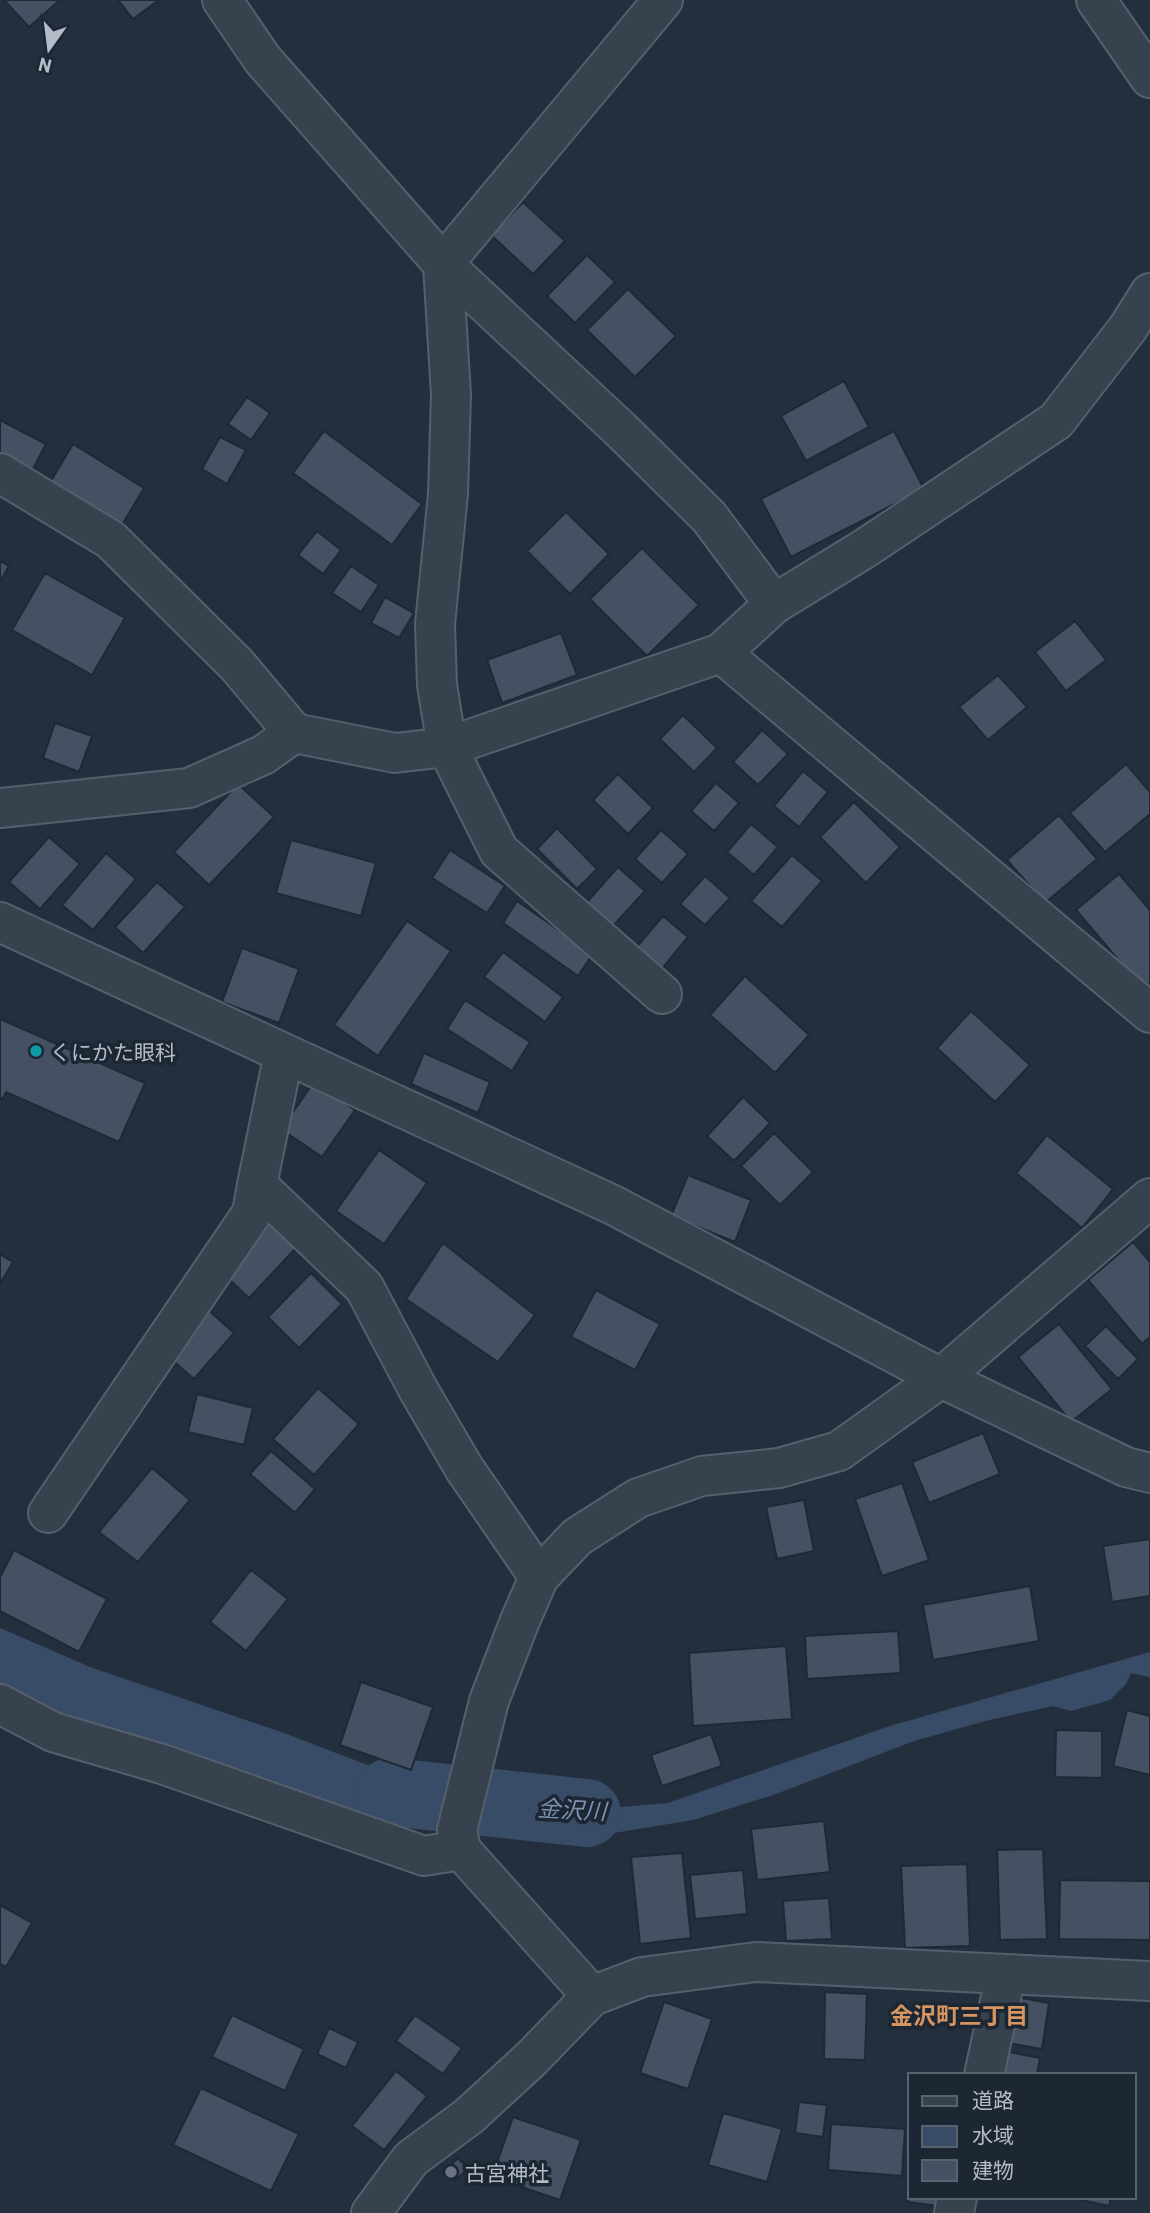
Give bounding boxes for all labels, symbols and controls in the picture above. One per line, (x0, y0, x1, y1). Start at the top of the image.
north arrow (14, 14, 84, 84)
text: N (36, 53, 54, 79)
place label: くにかた眼科 (50, 1039, 176, 1064)
marker: くにかた眼科 (28, 1043, 44, 1059)
water label: 金沢川 (537, 1793, 610, 1825)
district label: 金沢町三丁目 (890, 2001, 1028, 2029)
legend (908, 2073, 1136, 2199)
text: 道路 (972, 2087, 1014, 2112)
text: 水域 (972, 2122, 1014, 2147)
text: 建物 (972, 2157, 1014, 2182)
place label: 古宮神社 (465, 2160, 549, 2185)
marker: 古宮神社 (443, 2164, 459, 2180)

